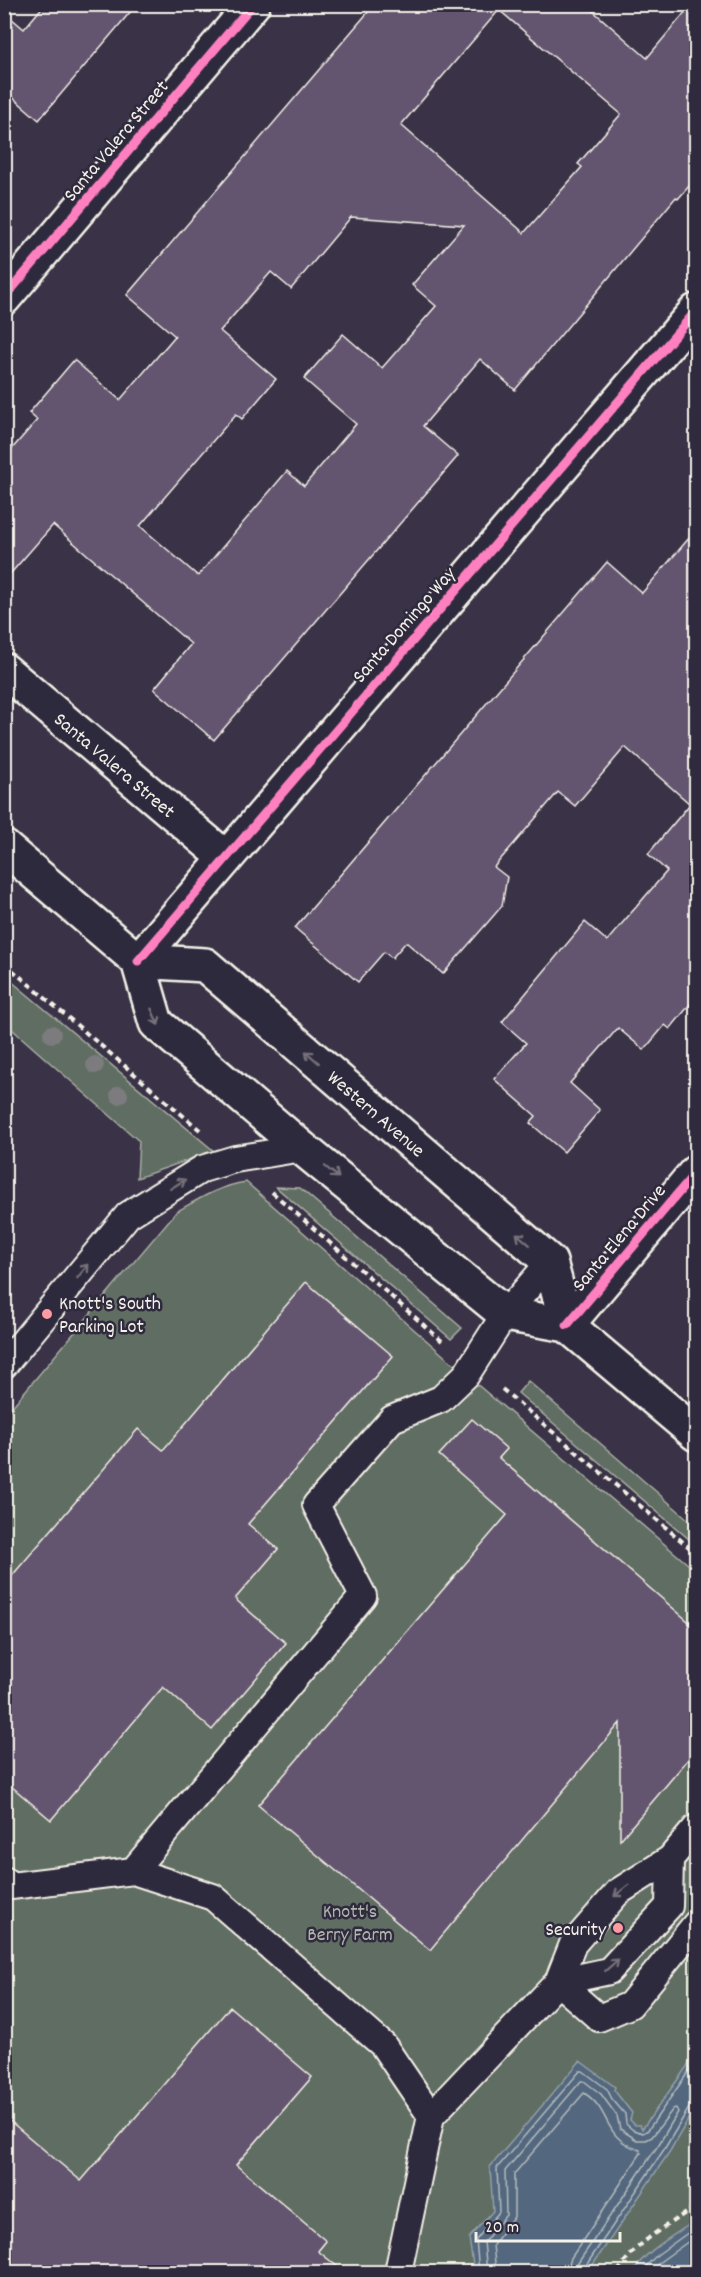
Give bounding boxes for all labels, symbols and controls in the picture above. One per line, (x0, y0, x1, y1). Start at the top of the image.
street label: Santa Valera Street (58, 75, 177, 209)
street label: Santa Domingo Way (347, 561, 464, 690)
street label: Santa Valera Street (47, 707, 180, 826)
one-way arrow (150, 1007, 161, 1025)
one-way arrow (305, 1050, 320, 1064)
street label: Western Avenue (320, 1065, 430, 1165)
one-way arrow (324, 1166, 340, 1179)
one-way arrow (169, 1178, 186, 1191)
street label: Santa Elena Drive (567, 1179, 674, 1299)
one-way arrow (516, 1232, 531, 1246)
one-way arrow (76, 1264, 90, 1279)
place label: Knott's South Parking Lot (59, 1291, 161, 1342)
marker: Knott's South Parking Lot (40, 1307, 54, 1321)
one-way arrow (614, 1885, 630, 1898)
park label: Knott's Berry Farm (307, 1899, 393, 1950)
place label: Security (545, 1917, 607, 1945)
marker: Security (611, 1921, 625, 1935)
one-way arrow (604, 1959, 620, 1973)
scale bar (476, 2205, 620, 2243)
text: 20 m (485, 2216, 519, 2241)

